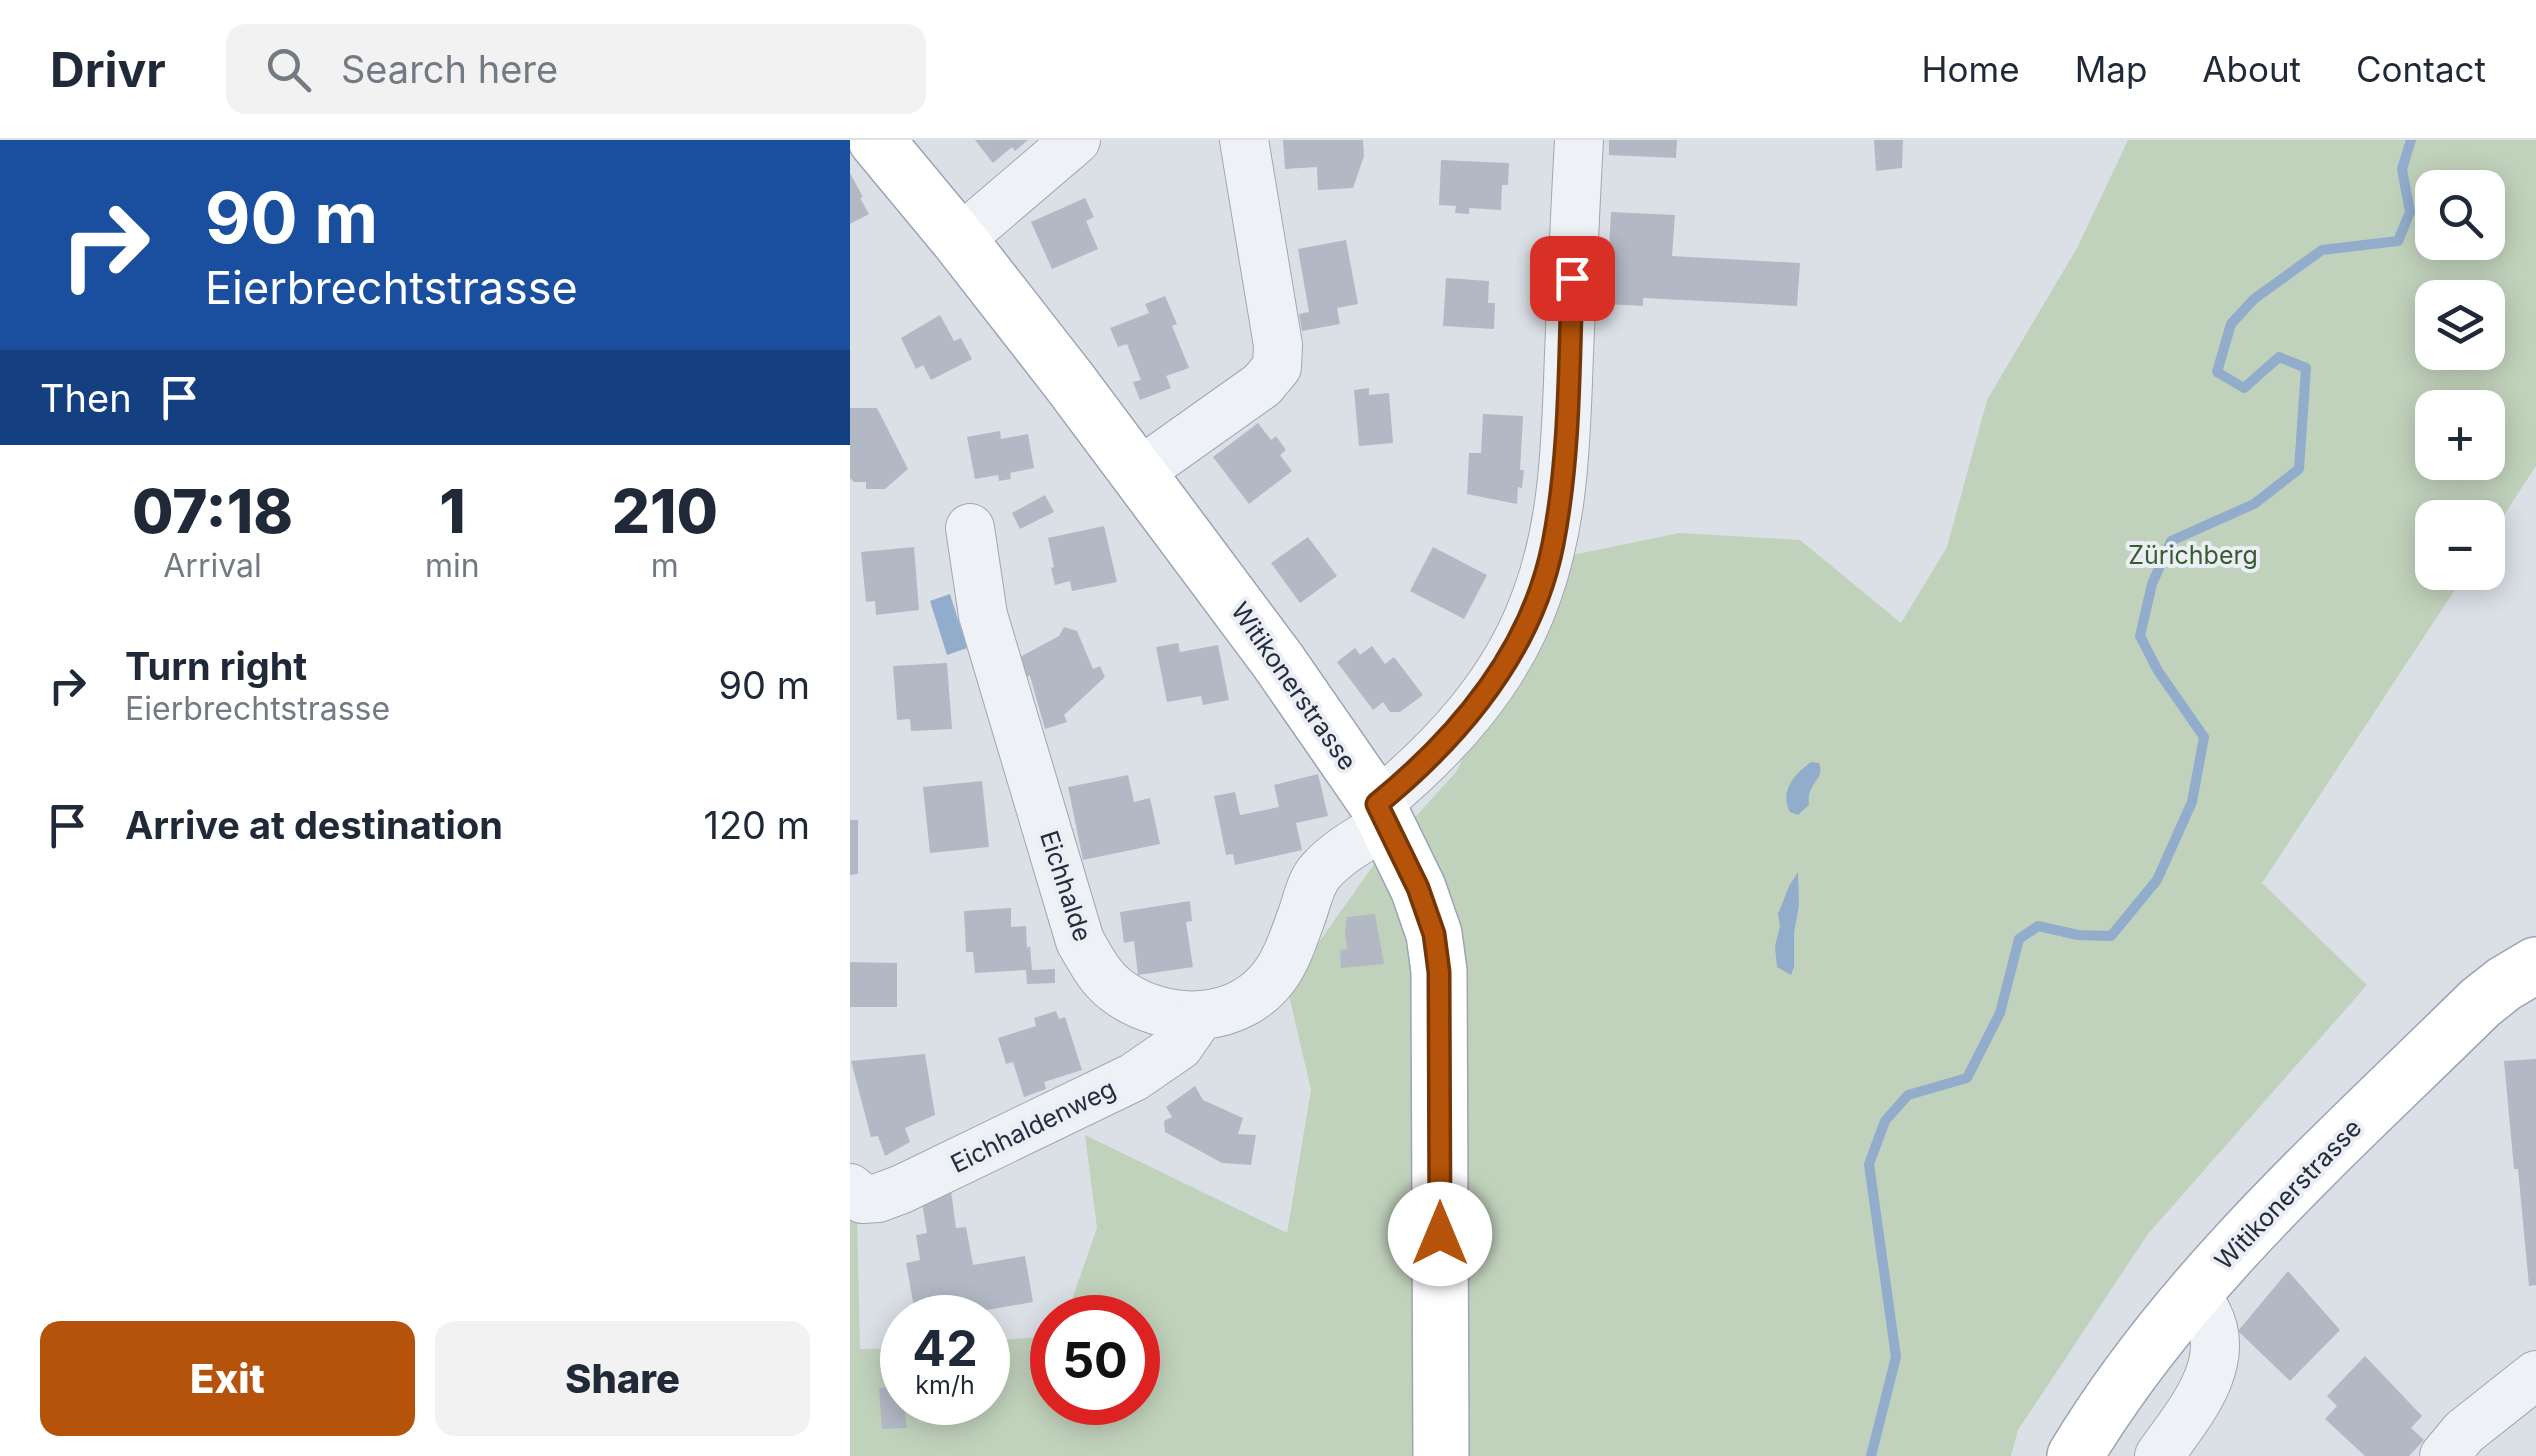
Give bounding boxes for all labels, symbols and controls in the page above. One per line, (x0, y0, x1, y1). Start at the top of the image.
search box (226, 24, 926, 114)
text: Drivr (50, 40, 166, 99)
icon: search (261, 42, 316, 97)
text: Search here (341, 46, 558, 92)
text: Home (1922, 48, 2020, 90)
text: Map (2075, 48, 2147, 90)
text: About (2202, 48, 2301, 90)
text: Contact (2356, 48, 2486, 90)
map controls (2415, 170, 2505, 590)
button: search (2415, 170, 2505, 260)
text: 90 m (205, 175, 378, 260)
icon: right (40, 180, 170, 310)
pin (1530, 236, 1615, 321)
icon: arrive (1545, 251, 1600, 306)
text: Eierbrechtstrasse (205, 260, 578, 315)
button: layers (2415, 280, 2505, 370)
icon: arrive (152, 370, 207, 425)
text: Then (40, 375, 132, 421)
button: + (2415, 390, 2505, 480)
text: 07:18 (132, 475, 293, 547)
text: 1 (439, 475, 466, 547)
text: 210 (612, 475, 718, 547)
button: − (2415, 500, 2505, 590)
park label: Zürichberg (2128, 540, 2258, 570)
text: Arrival (163, 546, 262, 585)
text: min (425, 546, 480, 585)
text: m (651, 546, 679, 585)
street label: Witikonerstrasse (1225, 596, 1363, 776)
text: Turn right (125, 643, 307, 689)
icon: right (40, 658, 95, 713)
text: 90 m (718, 662, 810, 708)
text: Eierbrechtstrasse (125, 689, 390, 728)
icon: arrive (40, 798, 95, 853)
text: Arrive at destination (125, 802, 503, 848)
text: 120 m (703, 802, 810, 848)
street label: Eichhalde (1034, 827, 1098, 945)
street label: Eichhaldenweg (946, 1073, 1120, 1179)
street label: Witikonerstrasse (2209, 1113, 2367, 1275)
position arrow (1388, 1182, 1492, 1286)
speed limit sign: 50 (1030, 1295, 1160, 1425)
text: 42 (912, 1318, 978, 1378)
button: Exit (40, 1321, 415, 1436)
button: Share (435, 1321, 810, 1436)
text: km/h (915, 1370, 975, 1400)

